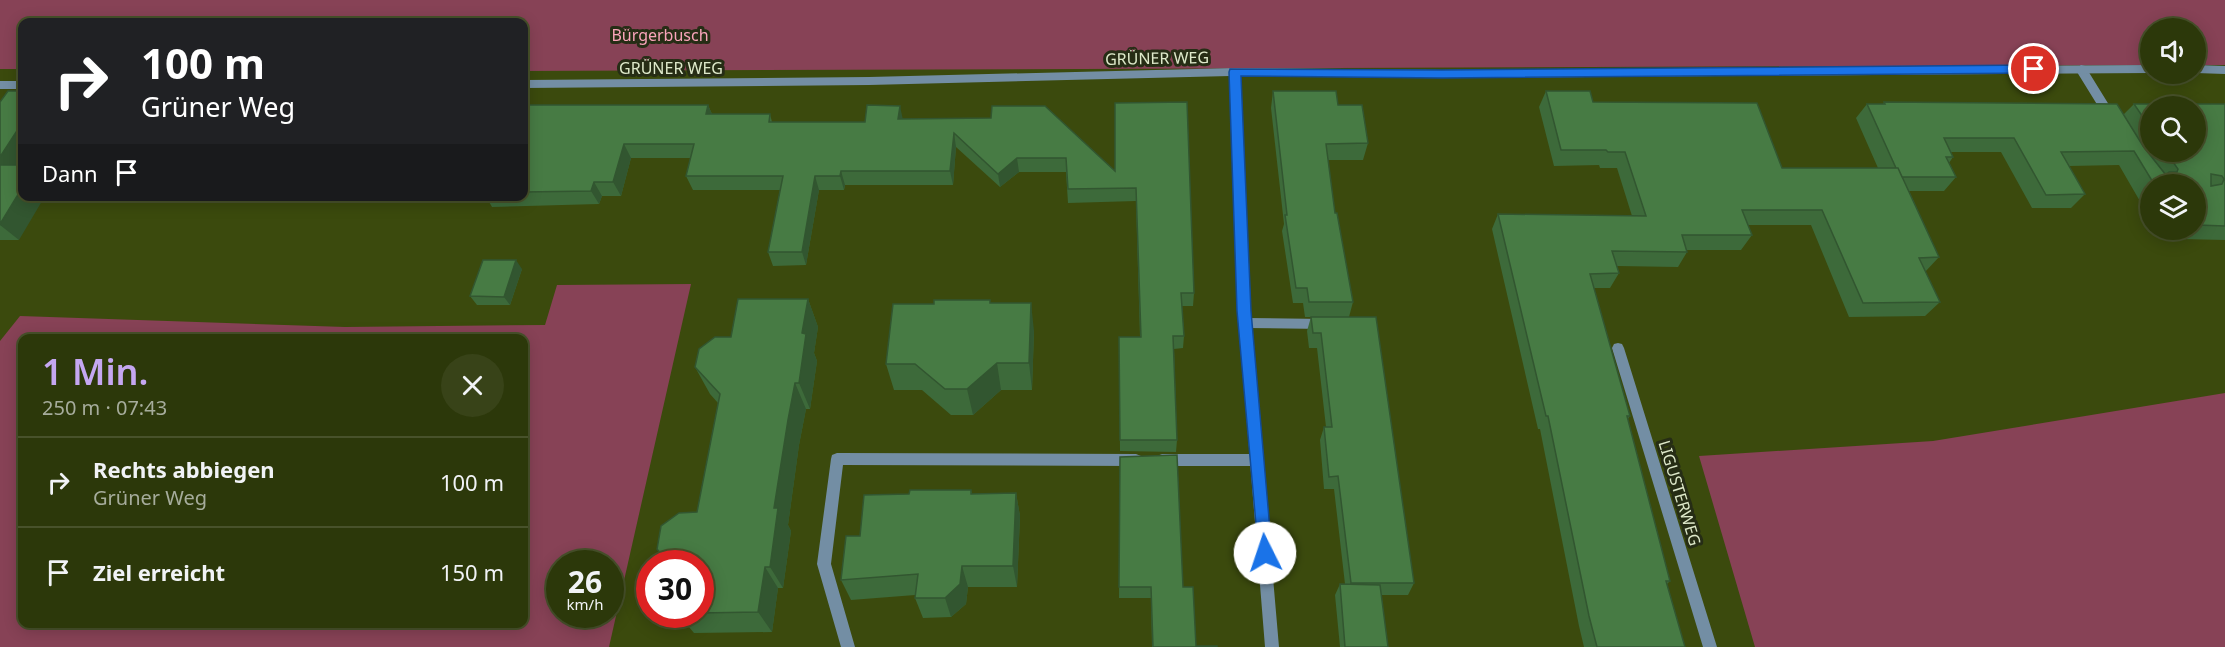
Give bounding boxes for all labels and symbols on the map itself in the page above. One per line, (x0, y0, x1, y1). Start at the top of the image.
park label: Bürgerbusch (611, 24, 709, 46)
pin (2008, 43, 2059, 94)
street label: GRÜNER WEG (1105, 46, 1209, 70)
street label: GRÜNER WEG (619, 57, 723, 79)
street label: LIGUSTERWEG (1654, 438, 1706, 548)
position arrow (1233, 521, 1297, 585)
speed limit sign: 30 (636, 550, 714, 628)

